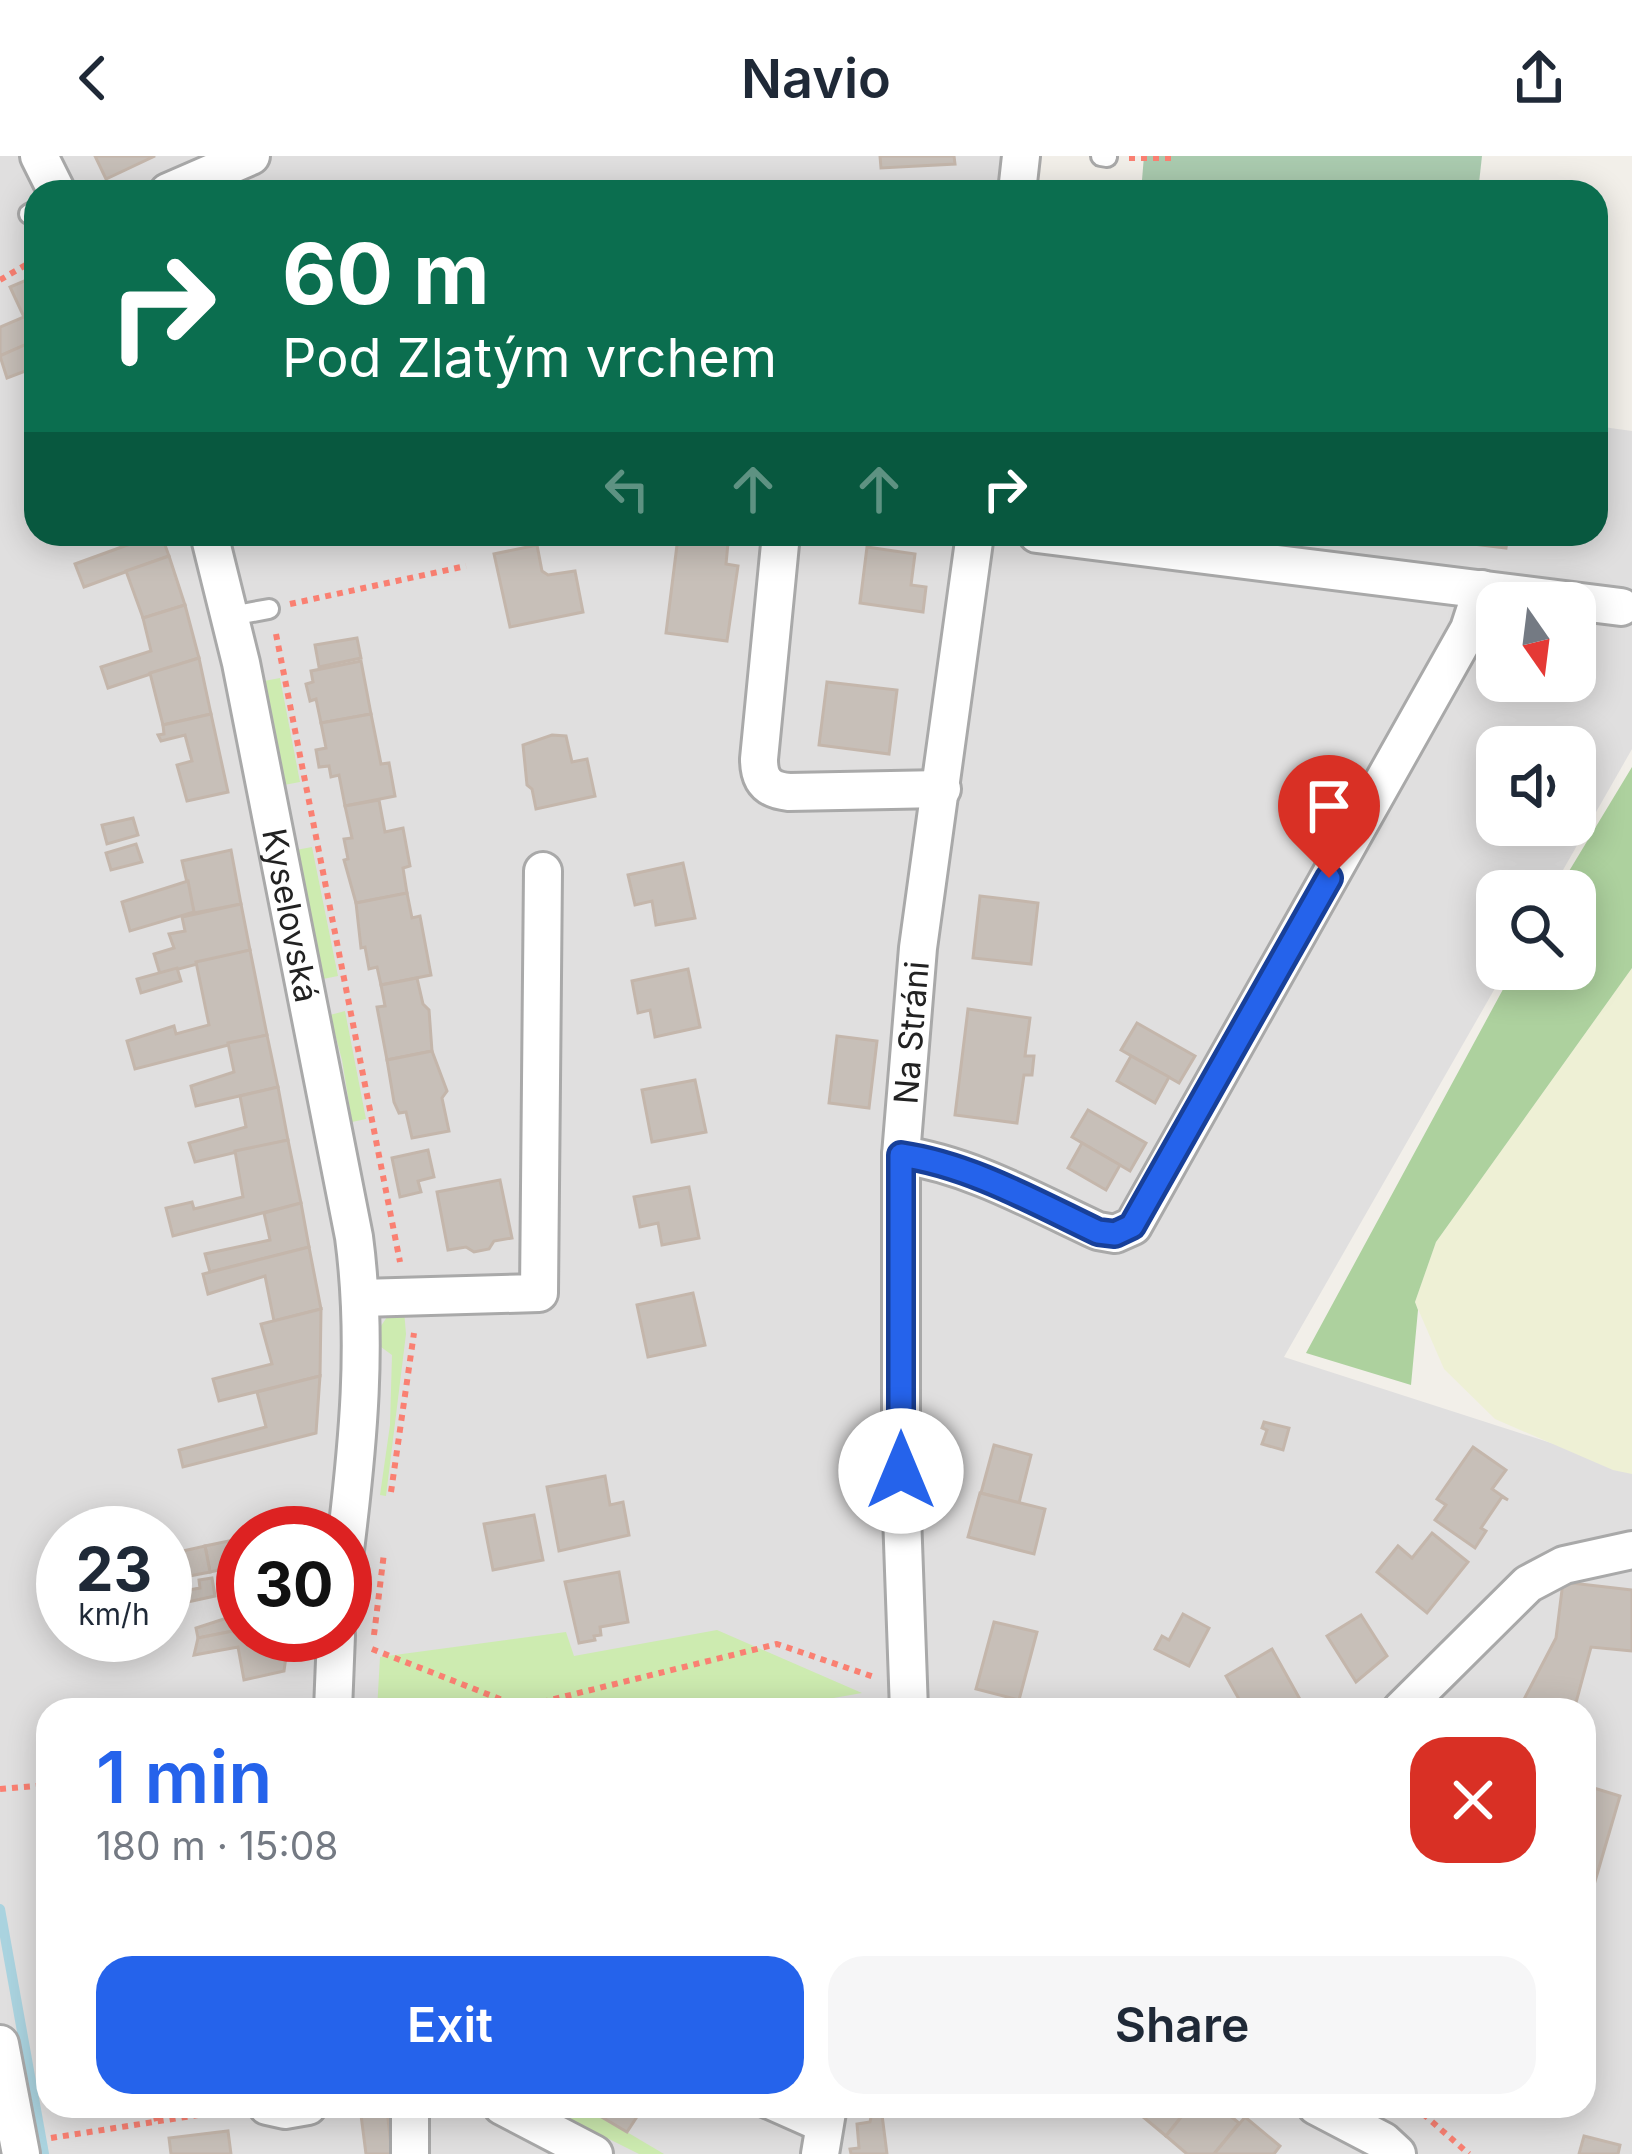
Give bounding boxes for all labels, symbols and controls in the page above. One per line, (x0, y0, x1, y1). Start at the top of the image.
icon: back (60, 45, 126, 111)
icon: share (1506, 45, 1572, 111)
text: Navio (741, 46, 891, 111)
text: 60 m (282, 223, 490, 324)
icon: right (84, 228, 240, 384)
text: Pod Zlatým vrchem (282, 325, 777, 390)
icon: left (594, 456, 660, 522)
icon: ahead (720, 456, 786, 522)
icon: ahead (846, 456, 912, 522)
icon: right (972, 456, 1038, 522)
north arrow (1476, 582, 1596, 702)
map controls (1476, 582, 1596, 990)
button: sound (1476, 726, 1596, 846)
pin (1278, 755, 1380, 878)
icon: arrive (1296, 773, 1362, 839)
street label: Kyselovská (254, 825, 327, 1005)
button: search (1476, 870, 1596, 990)
street label: Na Stráni (885, 960, 937, 1106)
position arrow (838, 1408, 964, 1534)
speed limit sign: 30 (216, 1506, 372, 1662)
text: 23 (76, 1533, 152, 1605)
text: km/h (78, 1596, 150, 1632)
text: 1 min (96, 1733, 272, 1820)
button: close (1410, 1737, 1536, 1863)
text: 180 m · 15:08 (96, 1822, 338, 1869)
button: Exit (96, 1956, 804, 2094)
button: Share (828, 1956, 1536, 2094)

